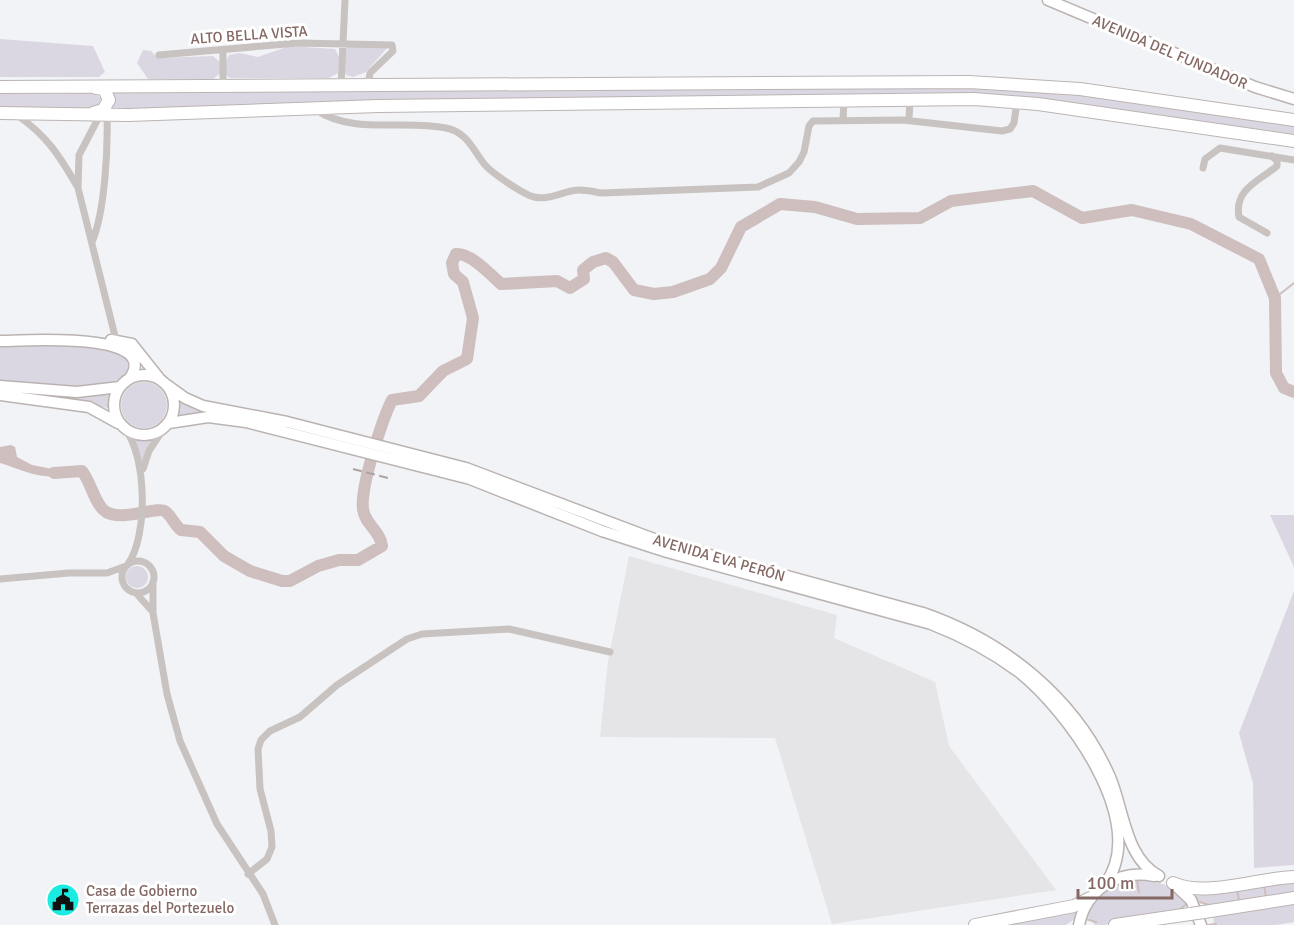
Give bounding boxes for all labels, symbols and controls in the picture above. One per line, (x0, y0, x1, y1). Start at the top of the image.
street label: AVENIDA DEL FUNDADOR (1090, 11, 1250, 93)
street label: ALTO BELLA VISTA (190, 22, 308, 48)
street label: AVENIDA EVA PERÓN (651, 530, 787, 586)
scale bar (1078, 862, 1172, 900)
text: 100 m (1087, 872, 1134, 894)
public building icon: Casa de Gobierno Terrazas del Portezuelo (45, 882, 81, 918)
place label: Casa de Gobierno Terrazas del Portezuelo (86, 882, 234, 917)

